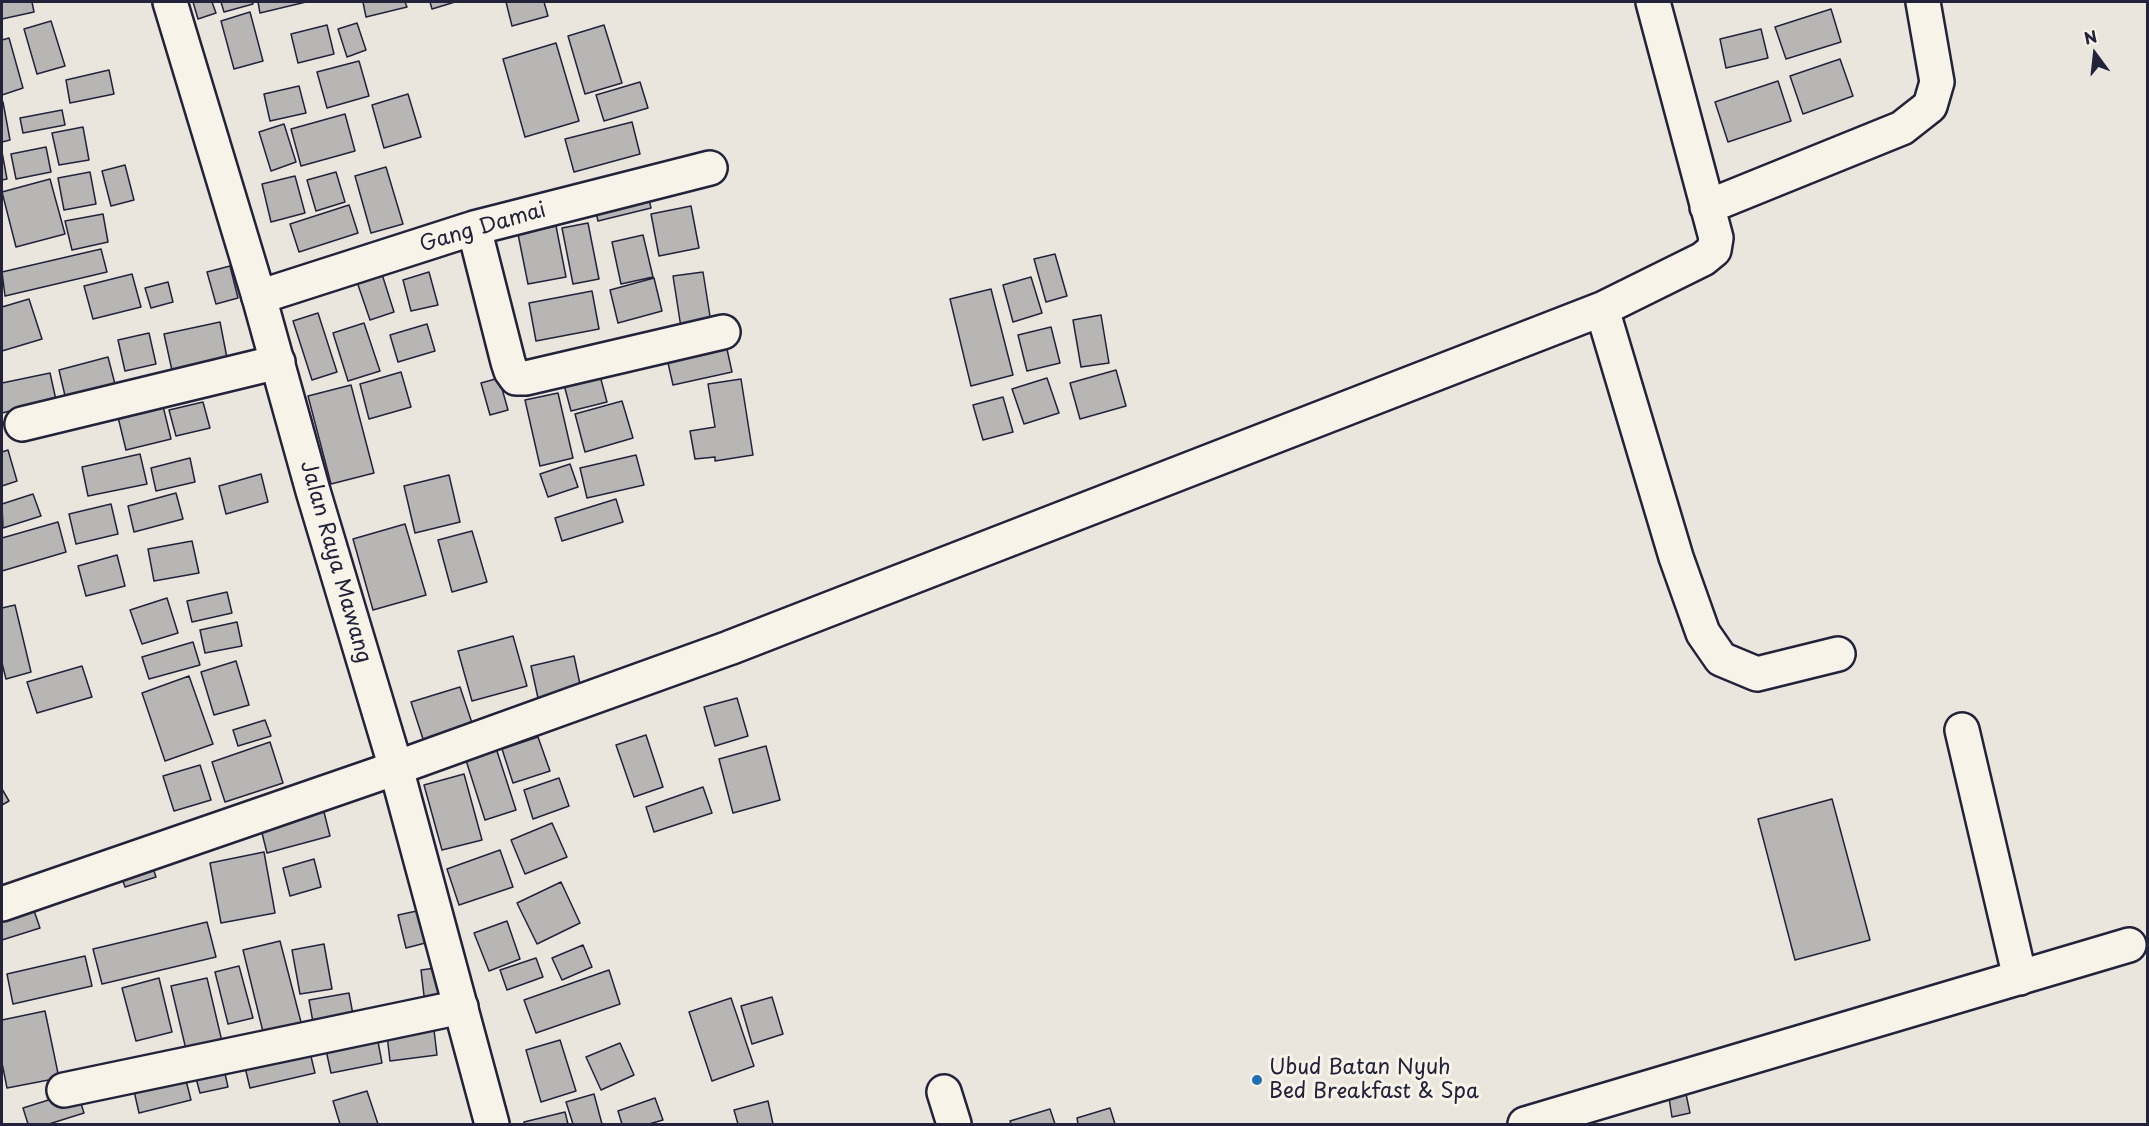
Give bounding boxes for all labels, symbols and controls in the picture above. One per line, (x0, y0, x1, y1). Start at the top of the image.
text: N (2081, 23, 2100, 50)
north arrow (2065, 24, 2125, 84)
street label: Gang Damai (417, 198, 549, 258)
street label: Jalan Raya Mawang (294, 458, 376, 666)
place label: Ubud Batan Nyuh Bed Breakfast & Spa (1269, 1055, 1479, 1105)
marker: Ubud Batan Nyuh Bed Breakfast & Spa (1250, 1073, 1264, 1087)

